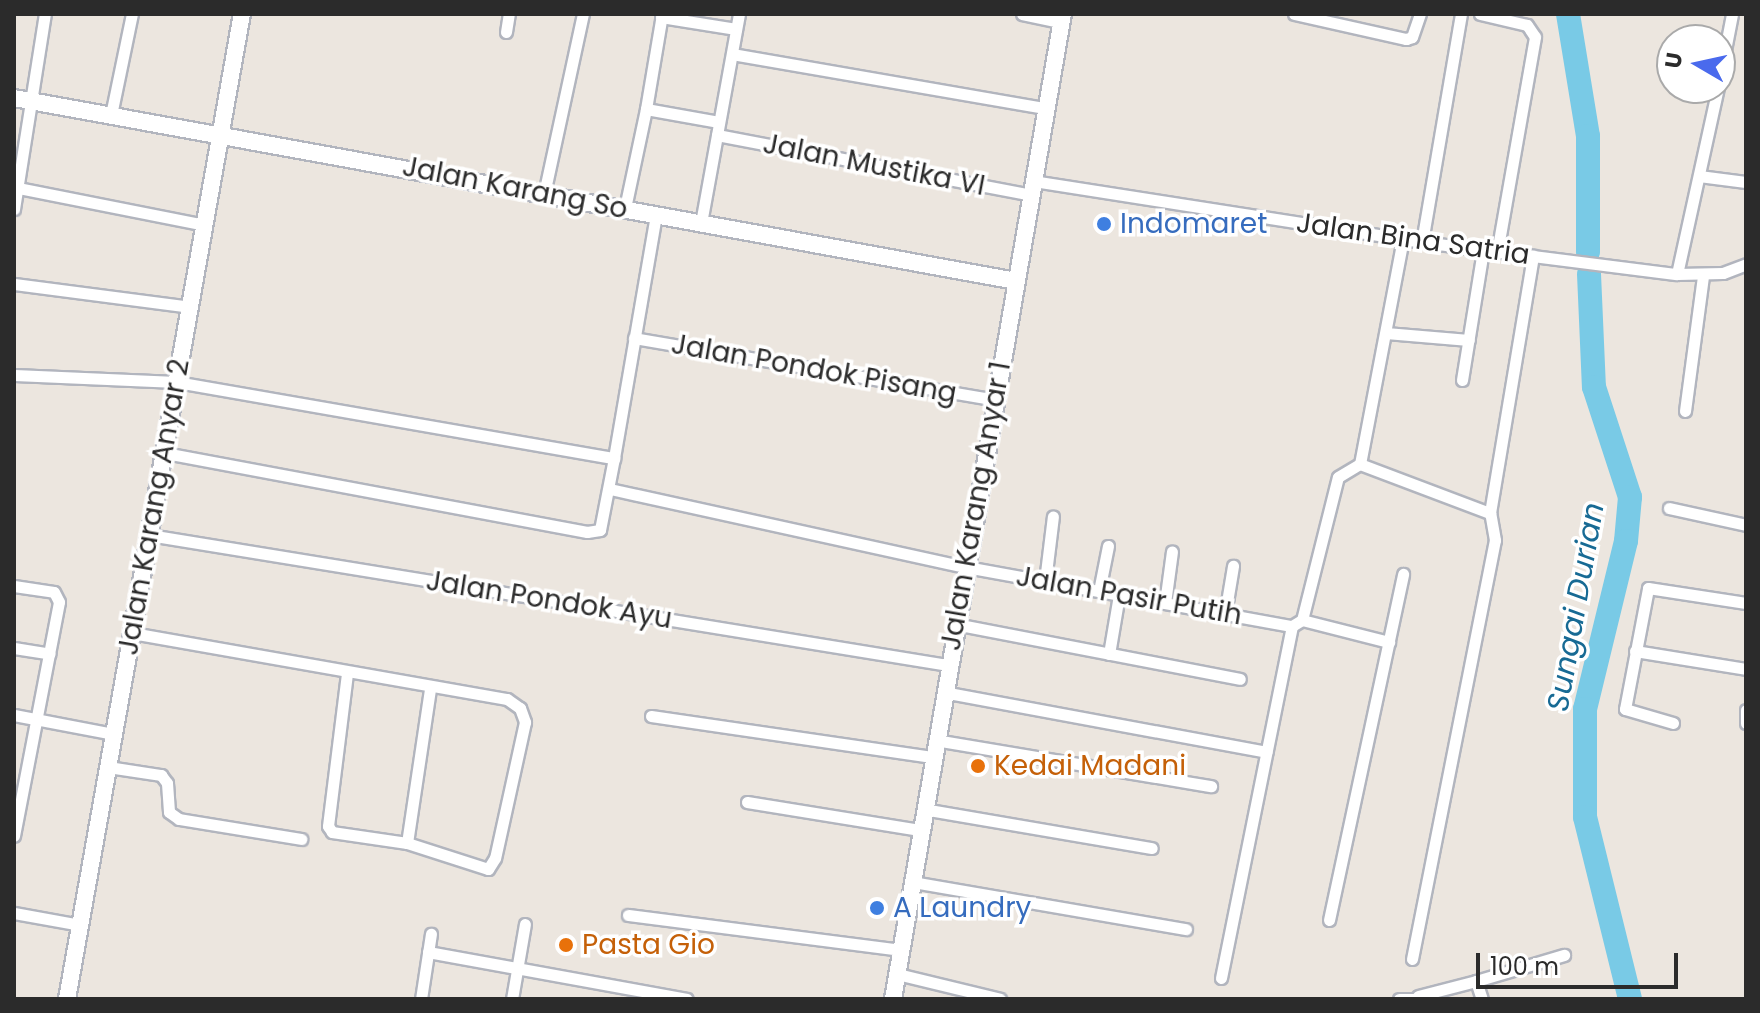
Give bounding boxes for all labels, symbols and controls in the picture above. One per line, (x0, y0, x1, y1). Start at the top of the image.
north arrow (1656, 24, 1736, 104)
text: U (1657, 50, 1690, 71)
street label: Jalan Mustika VI (760, 127, 988, 203)
street label: Jalan Karang So (400, 150, 630, 226)
street label: Jalan Bina Satria (1294, 206, 1532, 272)
place label: Indomaret (1120, 207, 1267, 241)
marker: Indomaret (1095, 215, 1113, 233)
street label: Jalan Pondok Pisang (669, 327, 959, 411)
street label: Jalan Karang Anyar 2 (111, 356, 197, 658)
street label: Jalan Karang Anyar 1 (934, 359, 1018, 653)
water label: Sungai Durian (1540, 500, 1612, 714)
street label: Jalan Pasir Putih (1013, 560, 1245, 632)
street label: Jalan Pondok Ayu (424, 564, 674, 636)
place label: Kedai Madani (994, 749, 1186, 783)
marker: Kedai Madani (969, 757, 987, 775)
place label: A Laundry (893, 891, 1031, 925)
marker: A Laundry (868, 899, 886, 917)
place label: Pasta Gio (582, 928, 715, 962)
marker: Pasta Gio (557, 936, 575, 954)
scale bar (1480, 937, 1682, 987)
text: 100 m (1490, 950, 1559, 983)

